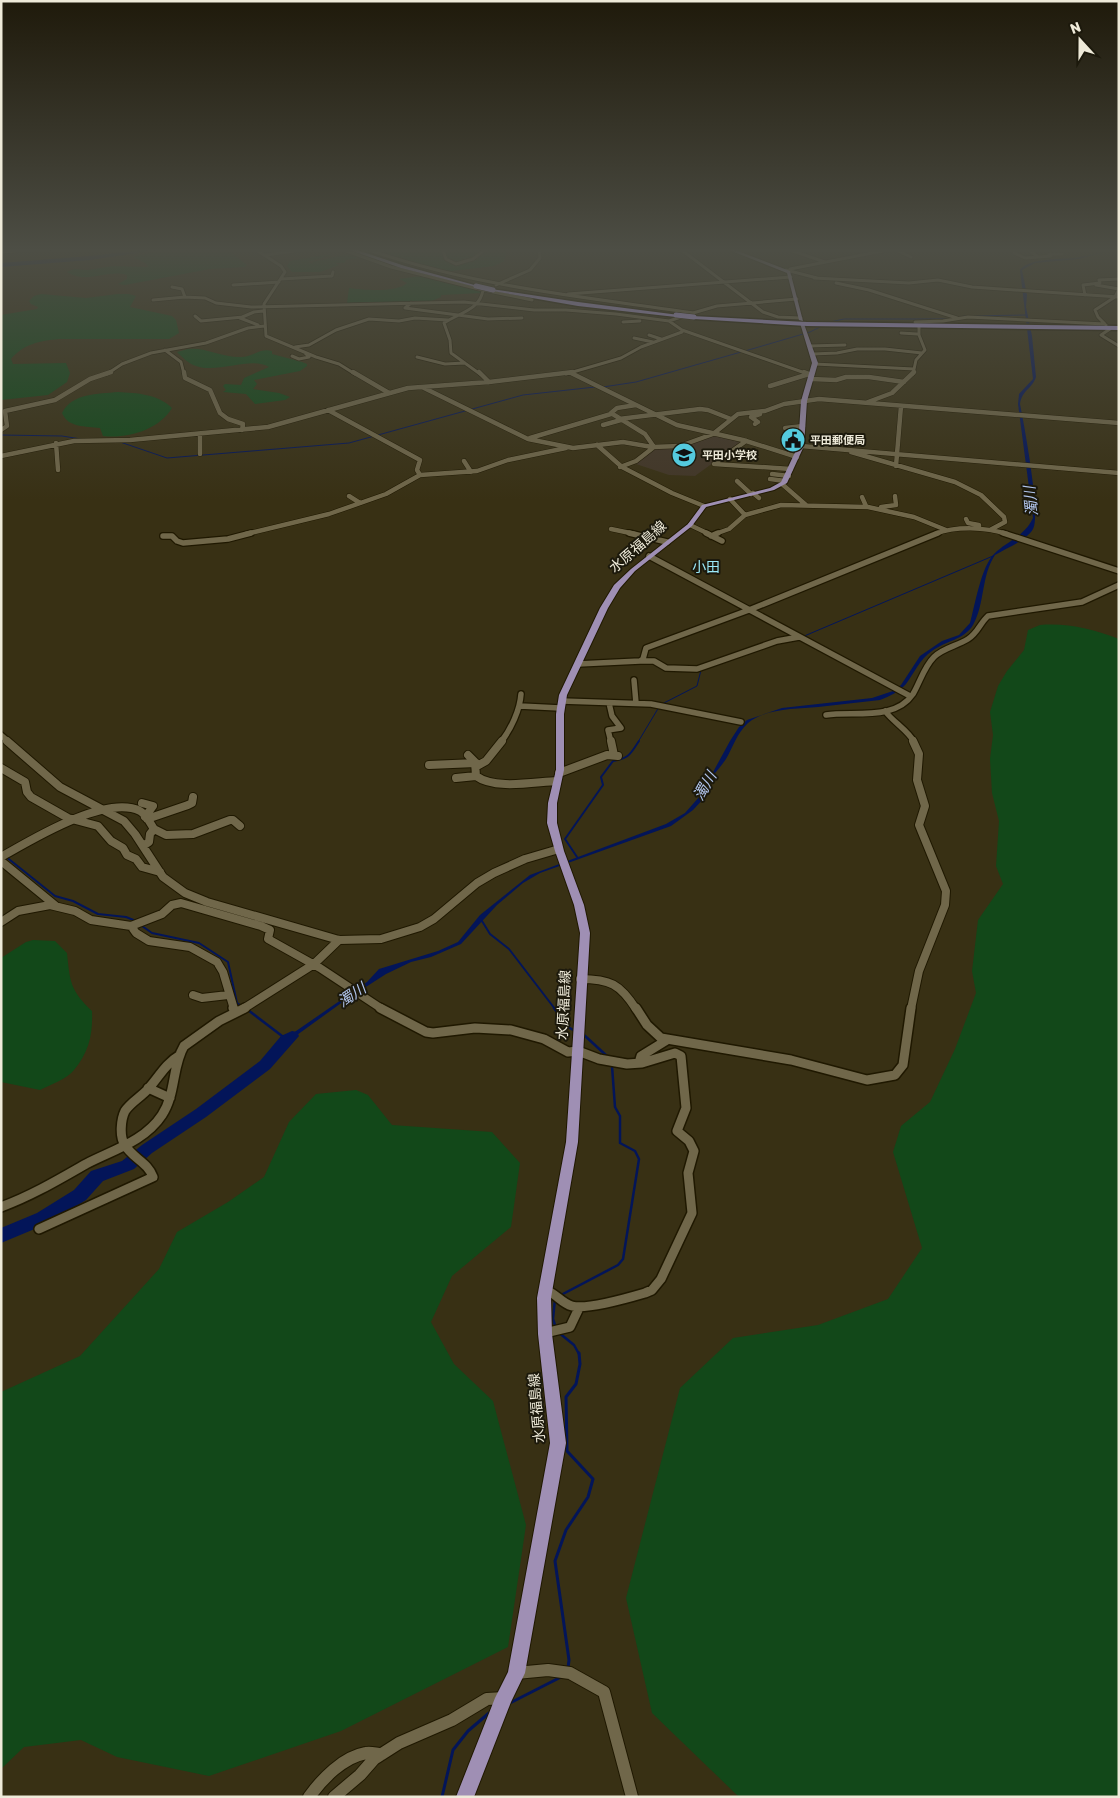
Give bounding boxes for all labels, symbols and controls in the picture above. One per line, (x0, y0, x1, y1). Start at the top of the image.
north arrow (1055, 15, 1105, 65)
text: N (1068, 19, 1083, 38)
public building icon: 平田郵便局 (780, 427, 806, 453)
place label: 平田郵便局 (810, 434, 865, 447)
school or university icon: 平田小学校 (671, 442, 697, 468)
place label: 平田小学校 (702, 449, 757, 462)
water label: 濁川 (1020, 483, 1042, 517)
street label: 水原福島線 (606, 518, 670, 576)
district label: 小田 (692, 559, 720, 576)
water label: 濁川 (690, 767, 721, 803)
street label: 水原福島線 (554, 970, 574, 1040)
water label: 濁川 (335, 978, 371, 1011)
street label: 水原福島線 (525, 1372, 549, 1444)

